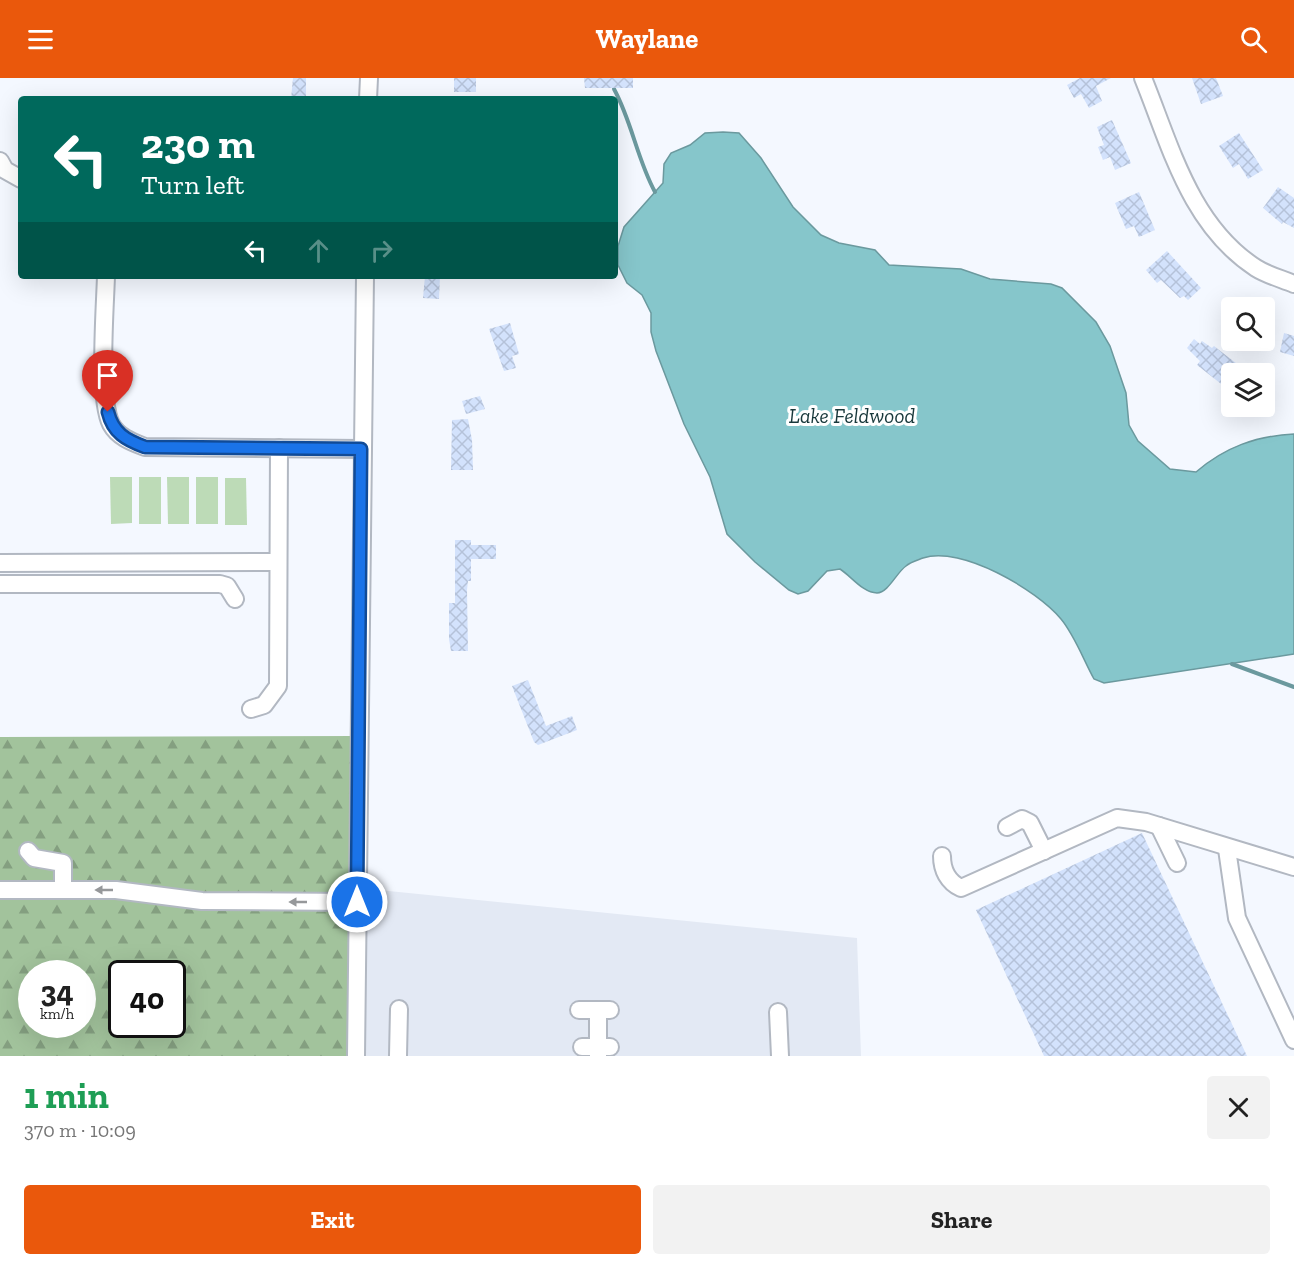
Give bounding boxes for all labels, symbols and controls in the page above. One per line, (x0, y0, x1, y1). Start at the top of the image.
icon: menu (24, 23, 57, 56)
text: Waylane (596, 23, 698, 55)
icon: search (1237, 23, 1270, 56)
text: 230 m (141, 118, 255, 169)
icon: left (42, 120, 120, 198)
text: Turn left (141, 169, 244, 201)
icon: left (239, 234, 272, 267)
icon: ahead (302, 234, 335, 267)
icon: right (365, 234, 398, 267)
map controls (1221, 297, 1275, 417)
button: search (1221, 297, 1275, 351)
pin (82, 350, 133, 412)
icon: arrive (91, 359, 124, 392)
button: layers (1221, 363, 1275, 417)
water label: Lake Feldwood (789, 403, 915, 428)
position arrow (325, 870, 389, 934)
one-way arrow (95, 885, 114, 895)
one-way arrow (289, 897, 308, 907)
speed limit sign: 40 (108, 960, 186, 1038)
text: 34 (40, 974, 74, 1010)
text: km/h (40, 1005, 74, 1023)
text: 1 min (24, 1074, 109, 1117)
button: close (1207, 1076, 1270, 1139)
text: 370 m · 10:09 (24, 1118, 136, 1142)
button: Exit (24, 1185, 641, 1254)
button: Share (653, 1185, 1270, 1254)

